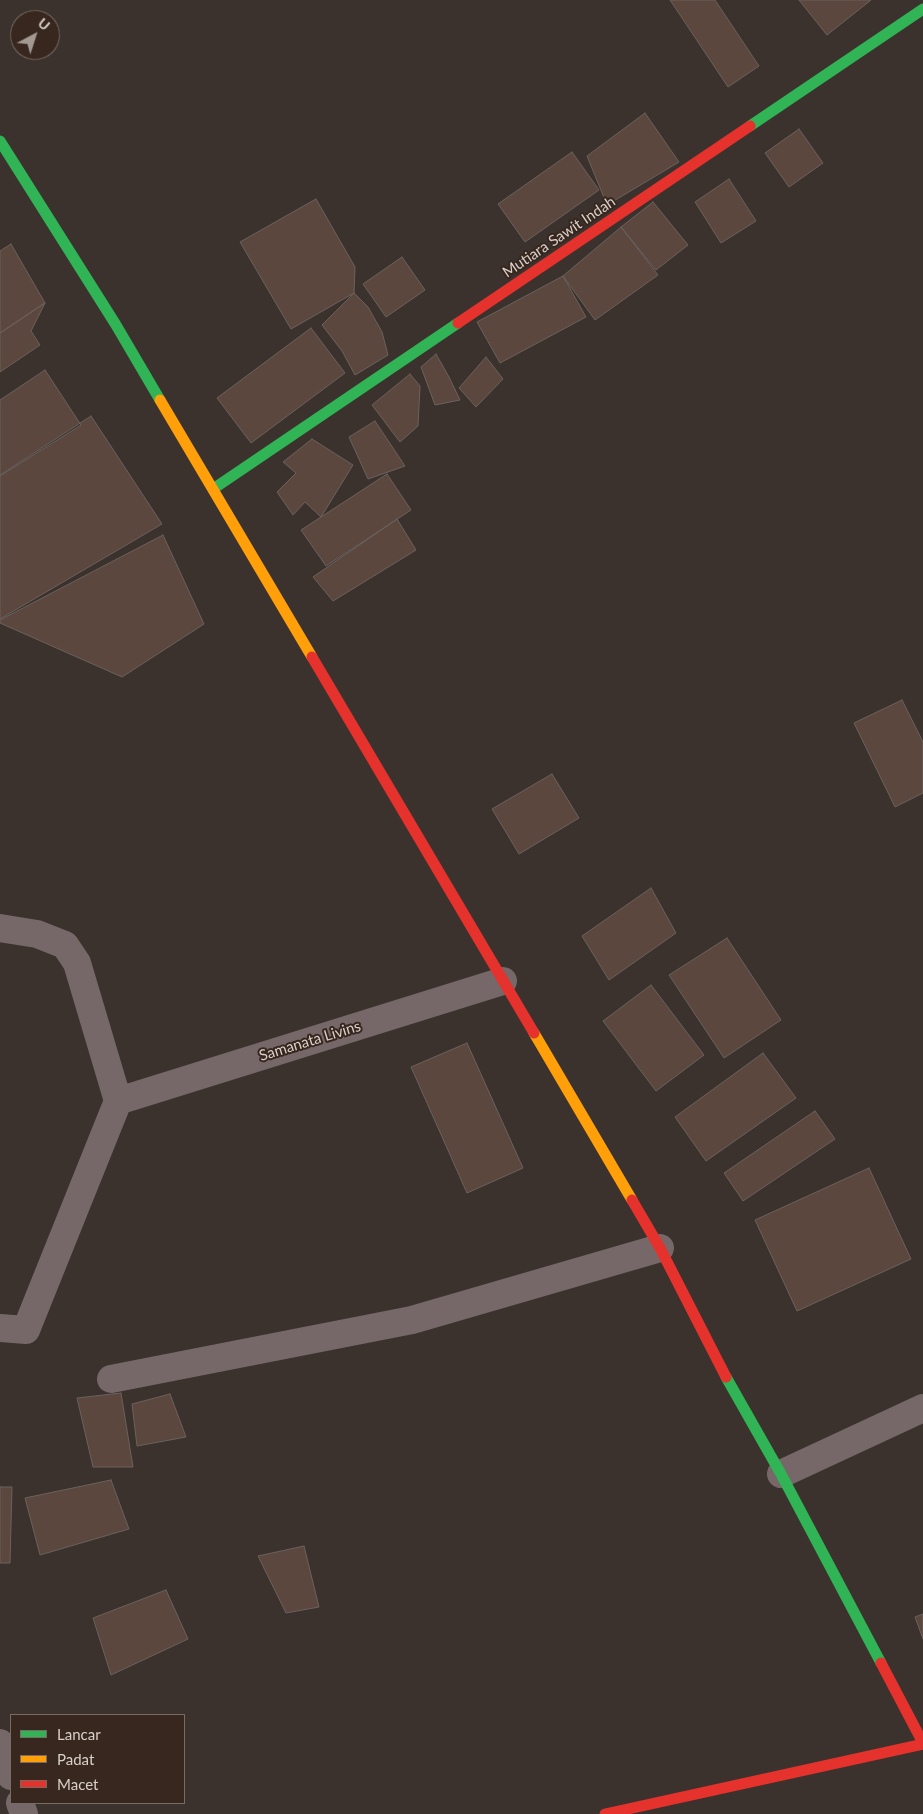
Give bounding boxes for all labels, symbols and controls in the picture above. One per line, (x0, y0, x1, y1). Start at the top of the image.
north arrow (10, 10, 60, 60)
text: U (35, 14, 54, 34)
street label: Mutiara Sawit Indah (499, 193, 619, 281)
street label: Samanata Livins (257, 1017, 363, 1065)
legend (10, 1714, 185, 1804)
text: Lancar (57, 1725, 101, 1743)
text: Padat (57, 1750, 94, 1768)
text: Macet (57, 1775, 98, 1793)

